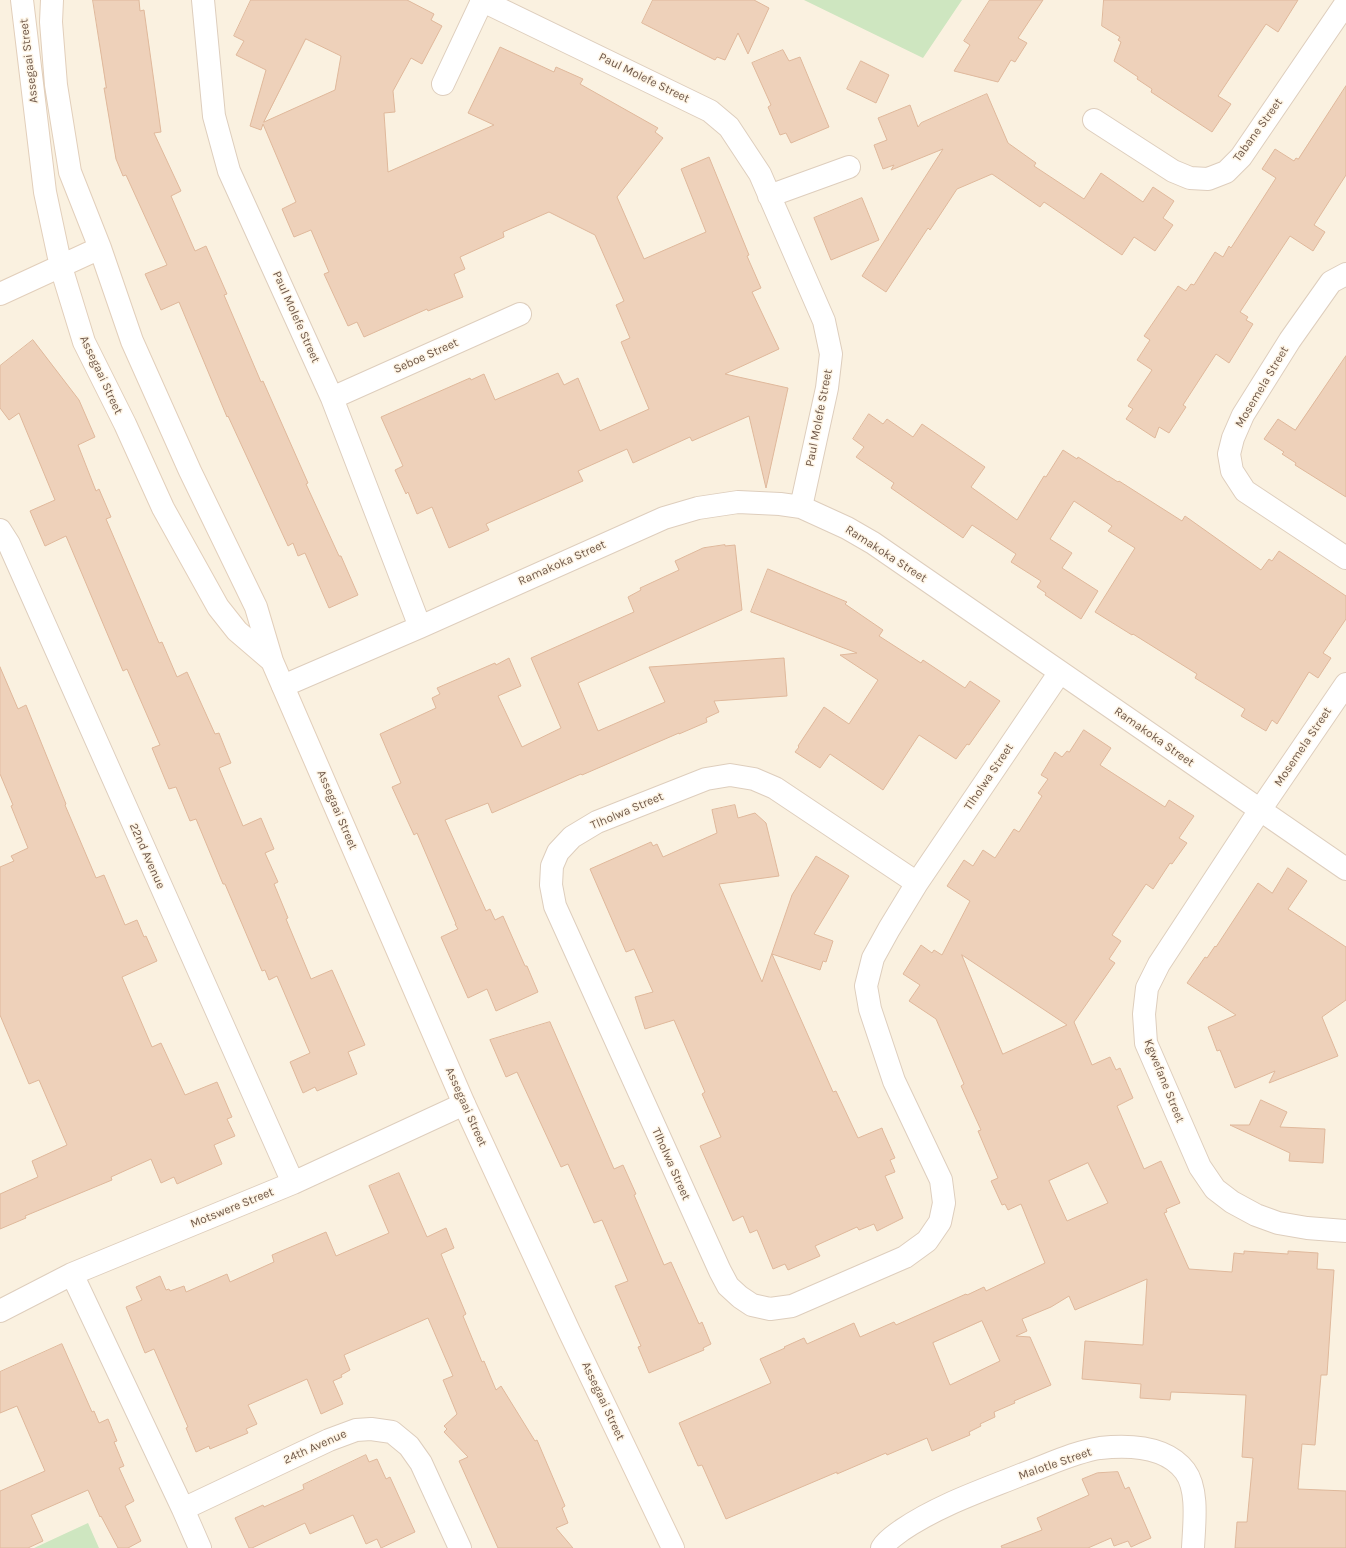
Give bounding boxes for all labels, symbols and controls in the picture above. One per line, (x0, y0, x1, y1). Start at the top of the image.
street label: Assegaai Street (17, 18, 41, 104)
street label: Paul Molefe Street (596, 50, 692, 106)
street label: Tabane Street (1230, 96, 1286, 164)
street label: Paul Molefe Street (269, 269, 323, 365)
street label: Assegaai Street (77, 333, 125, 417)
street label: Seboe Street (392, 335, 460, 377)
street label: Mosemela Street (1232, 344, 1292, 430)
street label: Paul Molefe Street (802, 368, 836, 468)
street label: Ramakoka Street (843, 522, 929, 586)
street label: Ramakoka Street (516, 537, 608, 589)
street label: Ramakoka Street (1111, 704, 1197, 770)
street label: Mosemela Street (1271, 705, 1335, 789)
street label: Tlholwa Street (961, 741, 1017, 813)
street label: Assegaai Street (314, 768, 360, 852)
street label: Tlholwa Street (588, 789, 666, 833)
street label: 22nd Avenue (126, 821, 168, 891)
street label: Kgwefane Street (1141, 1037, 1187, 1125)
street label: Assegaai Street (442, 1065, 490, 1149)
street label: Tlholwa Street (649, 1126, 693, 1202)
street label: Motswere Street (188, 1185, 276, 1231)
street label: Assegaai Street (579, 1359, 627, 1443)
street label: 24th Avenue (281, 1427, 349, 1467)
street label: Malotle Street (1016, 1445, 1094, 1483)

